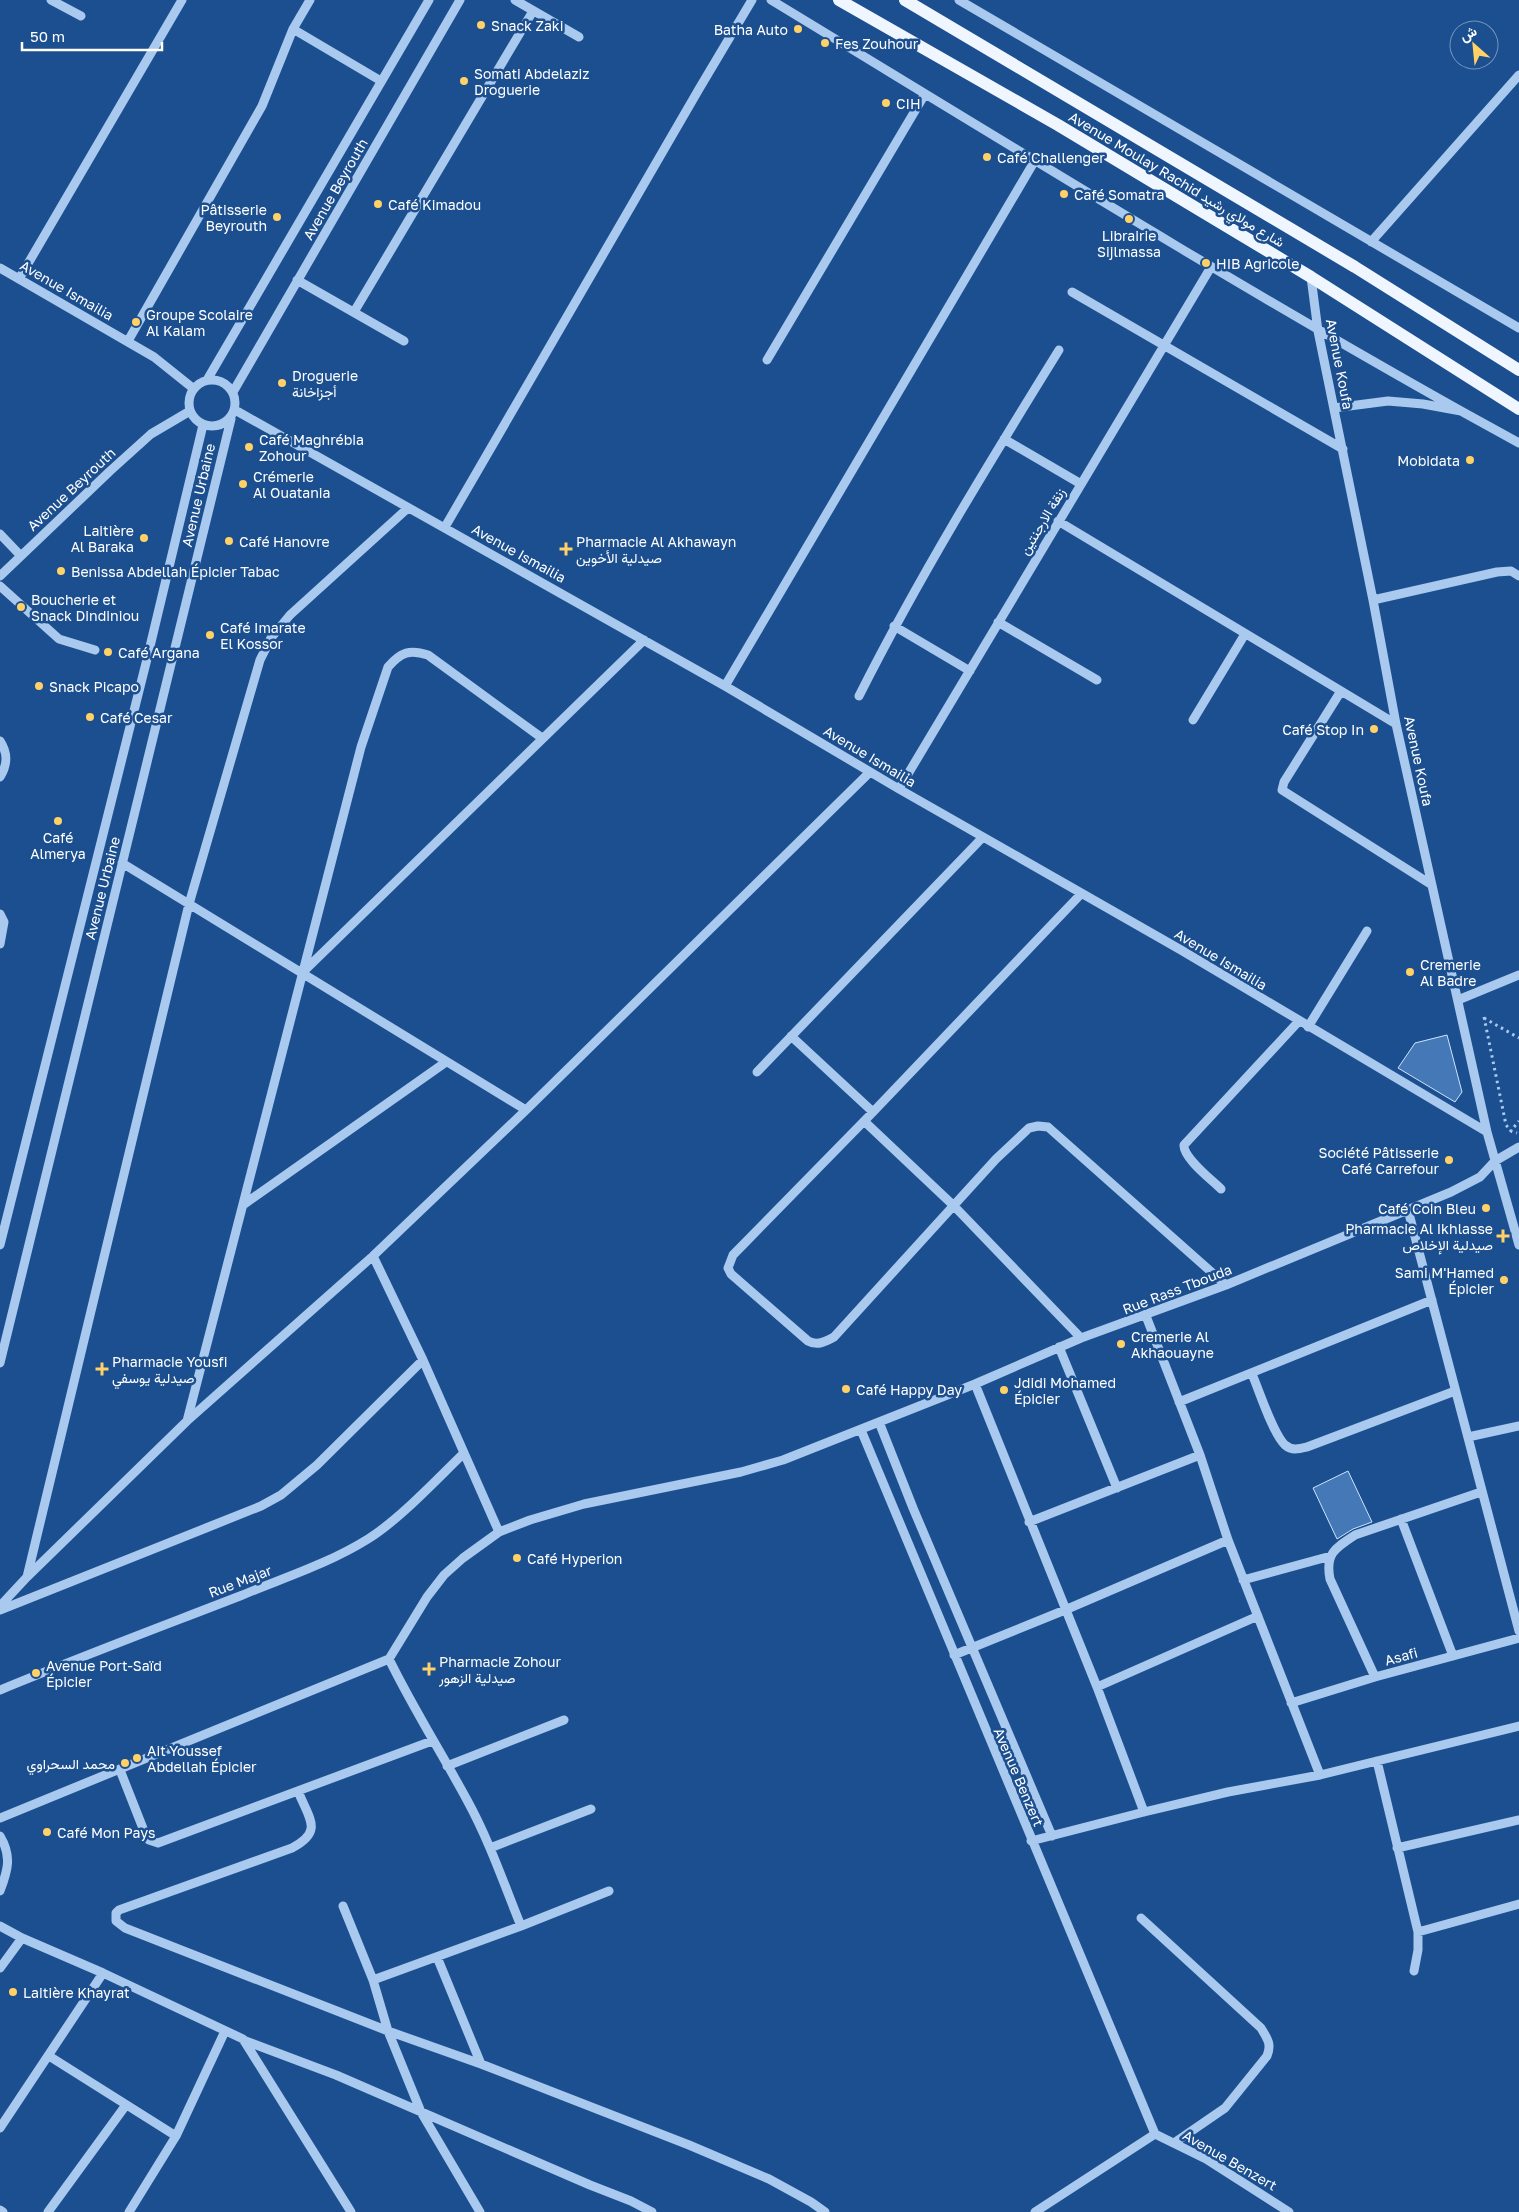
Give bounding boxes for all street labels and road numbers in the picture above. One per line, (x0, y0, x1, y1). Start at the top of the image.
street label: Avenue Moulay Rachid شارع مولاي رشيد (1064, 108, 1288, 254)
street label: Avenue Beyrouth (299, 135, 371, 243)
street label: Avenue Ismailia (17, 256, 117, 324)
street label: Avenue Koufa (1323, 317, 1357, 411)
street label: Avenue Urbaine (178, 442, 218, 548)
street label: Avenue Beyrouth (23, 444, 119, 534)
street label: زنقة الارجنتين (1015, 484, 1070, 558)
street label: Avenue Ismailia (469, 520, 569, 586)
street label: Avenue Koufa (1401, 714, 1437, 808)
street label: Avenue Ismailia (821, 722, 919, 790)
street label: Avenue Urbaine (81, 835, 123, 941)
street label: Avenue Ismailia (1172, 925, 1270, 993)
street label: Rue Rass Tbouda (1120, 1260, 1234, 1318)
street label: Rue Majar (206, 1561, 275, 1601)
street label: Asafi (1383, 1643, 1419, 1669)
street label: Avenue Benzert (991, 1725, 1047, 1829)
street label: Avenue Benzert (1180, 2126, 1280, 2194)

